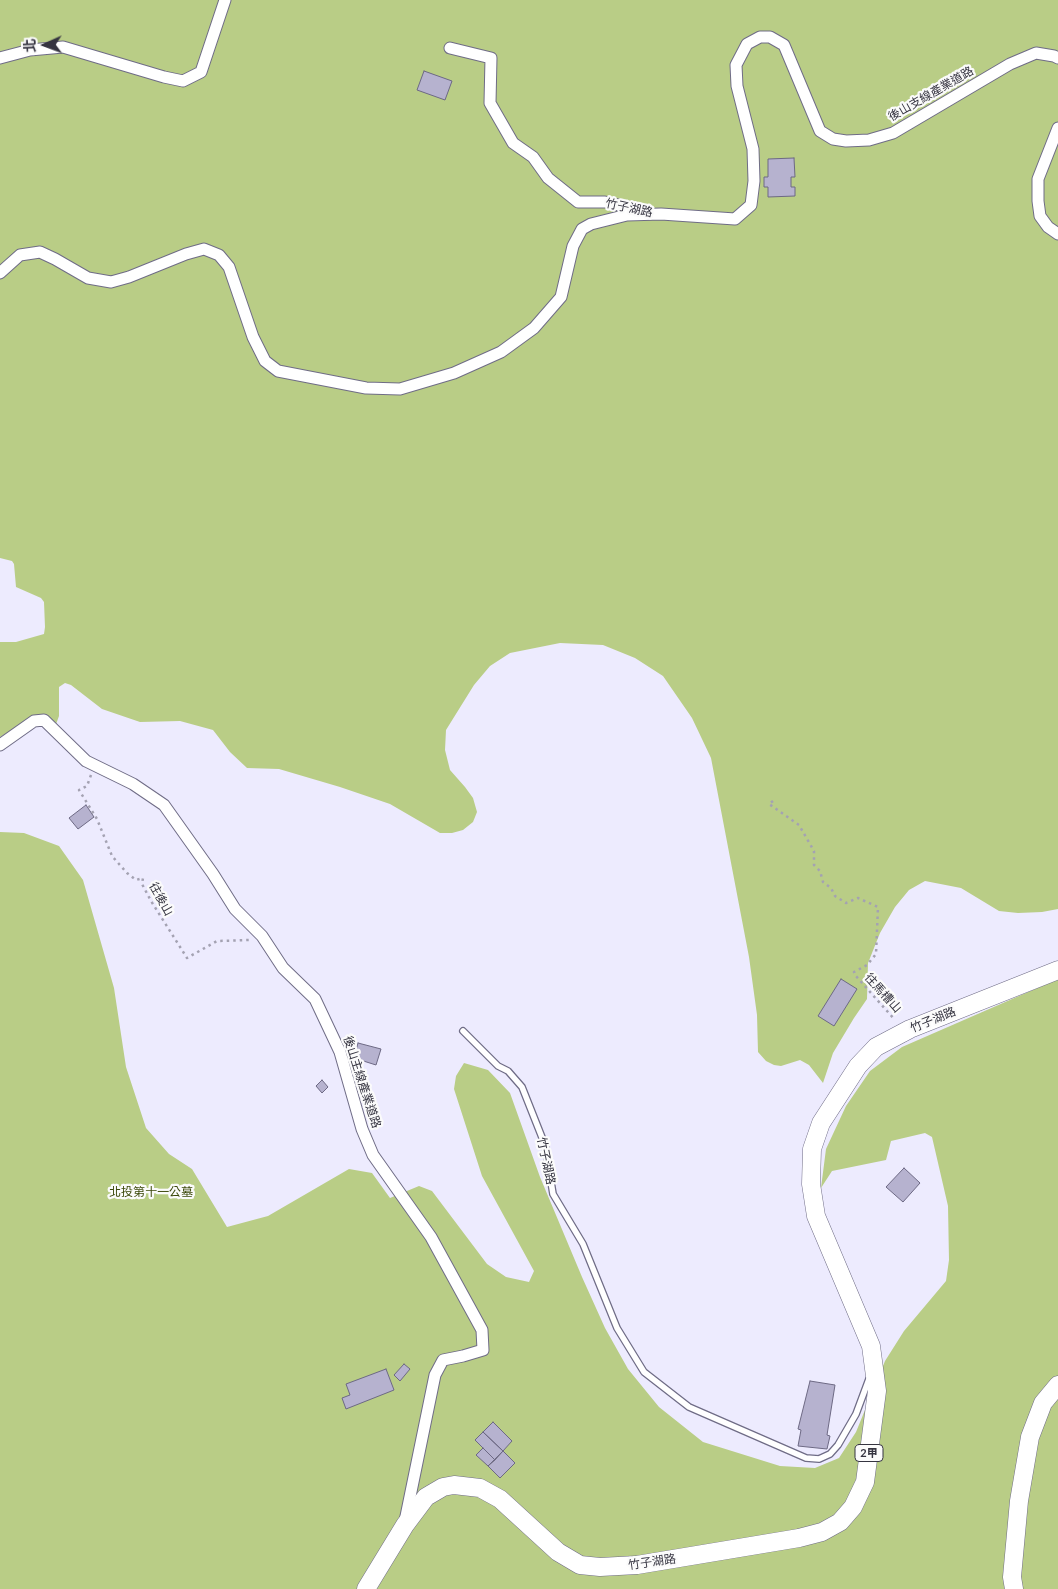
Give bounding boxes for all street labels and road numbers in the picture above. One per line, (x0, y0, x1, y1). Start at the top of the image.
street label: 後山支線產業道路 (886, 64, 976, 124)
street label: 竹子湖路 (604, 196, 654, 220)
street label: 往後山 (146, 880, 176, 918)
street label: 往馬槽山 (862, 970, 904, 1016)
street label: 竹子湖路 (908, 1004, 958, 1036)
street label: 後山主線產業道路 (340, 1034, 384, 1130)
street label: 竹子湖路 (534, 1136, 558, 1186)
road number: 2甲 (855, 1445, 883, 1462)
street label: 竹子湖路 (627, 1552, 677, 1572)

